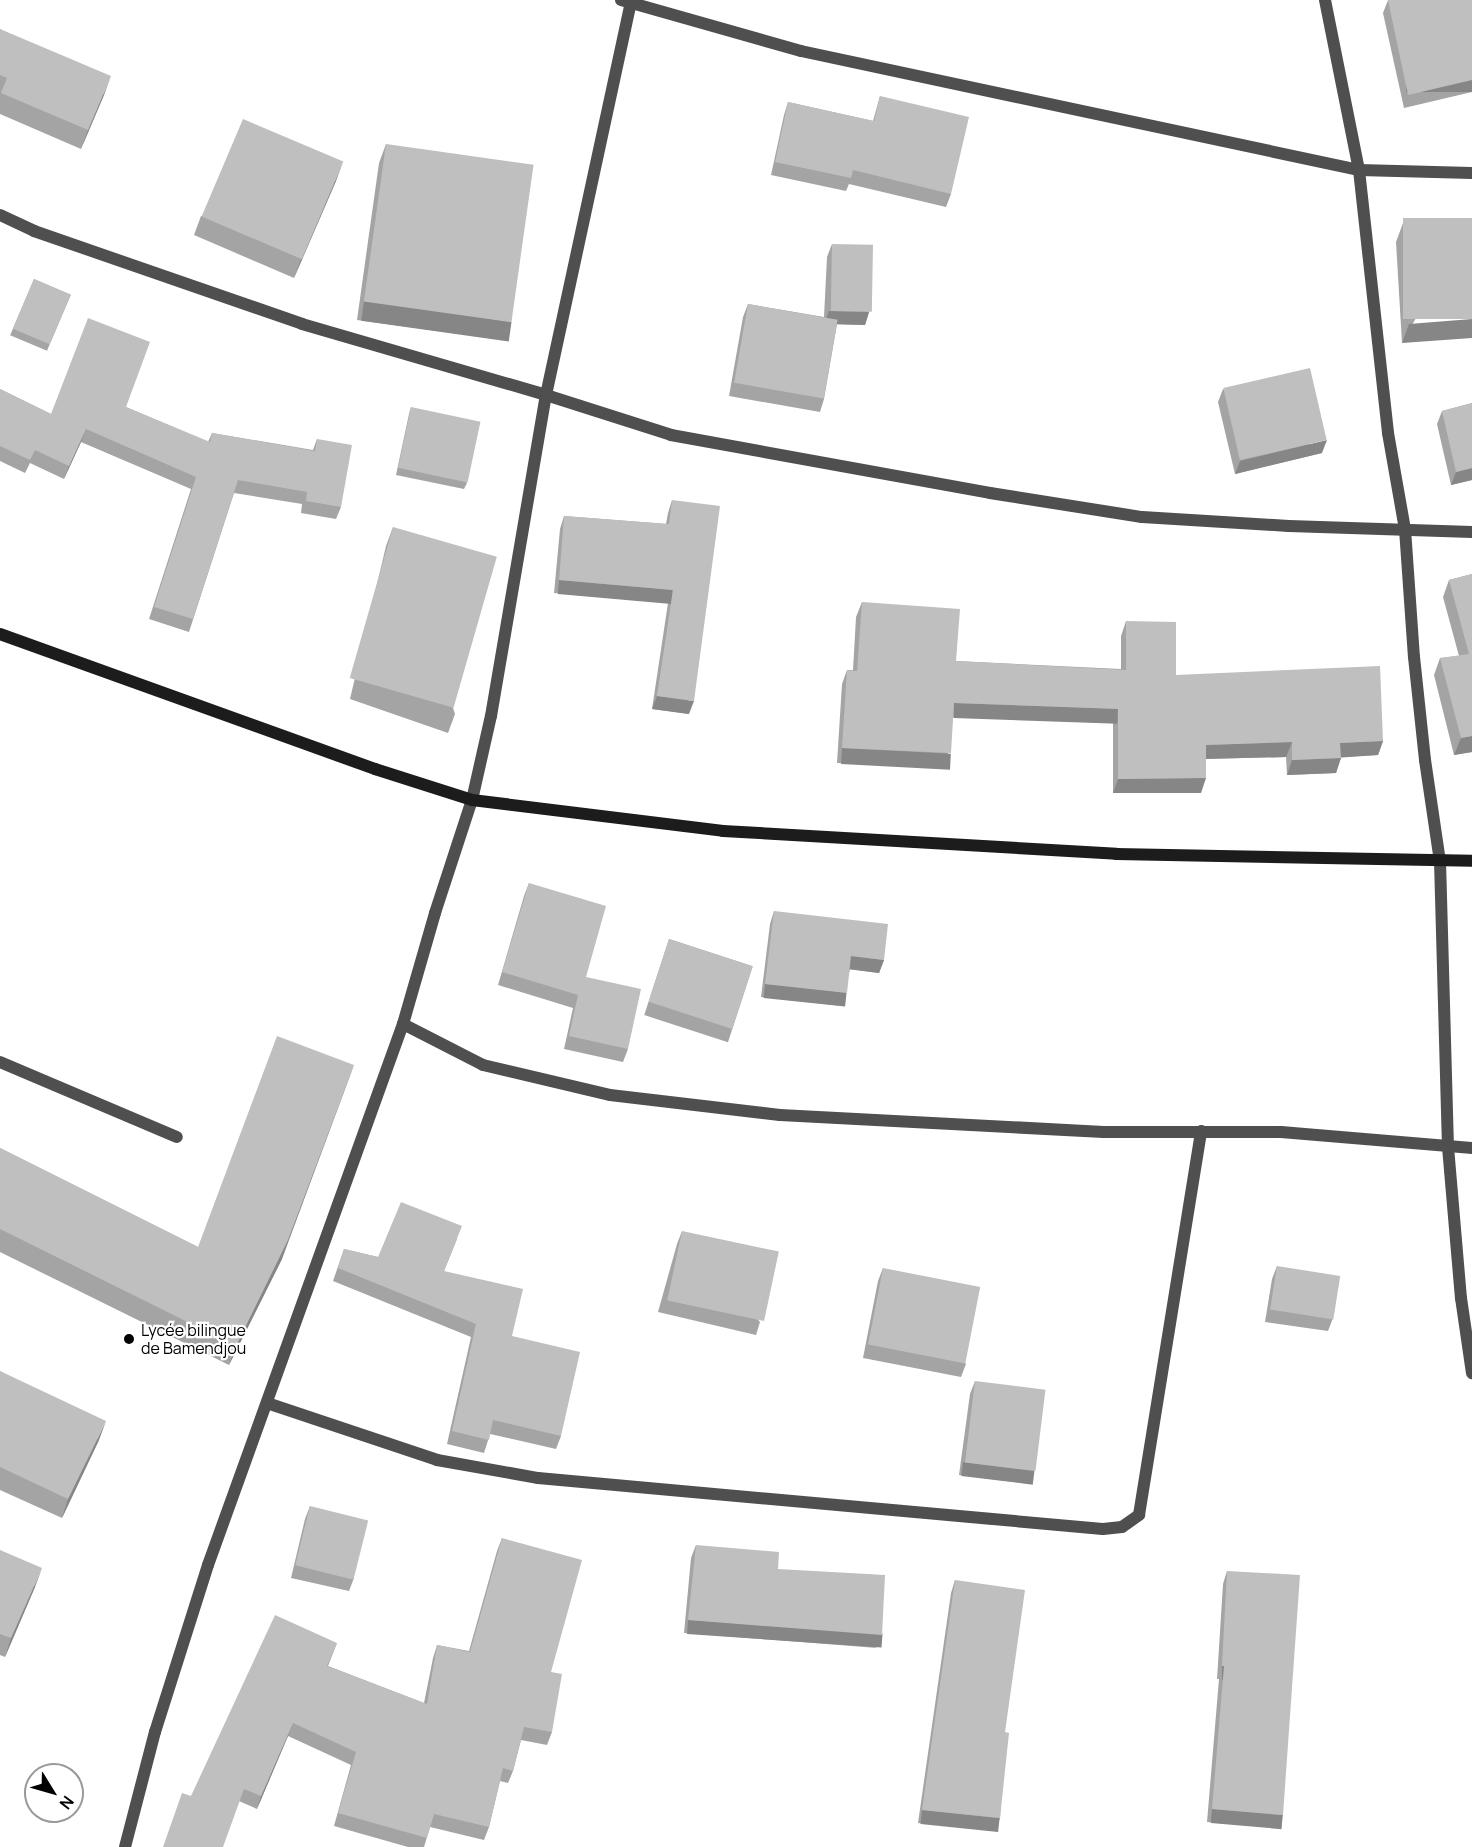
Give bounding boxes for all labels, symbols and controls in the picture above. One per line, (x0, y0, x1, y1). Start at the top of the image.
place label: Lycée bilingue de Bamendjou (141, 1320, 246, 1358)
marker: Lycée bilingue de Bamendjou (122, 1332, 136, 1346)
north arrow (24, 1763, 84, 1823)
text: N (55, 1791, 79, 1814)

